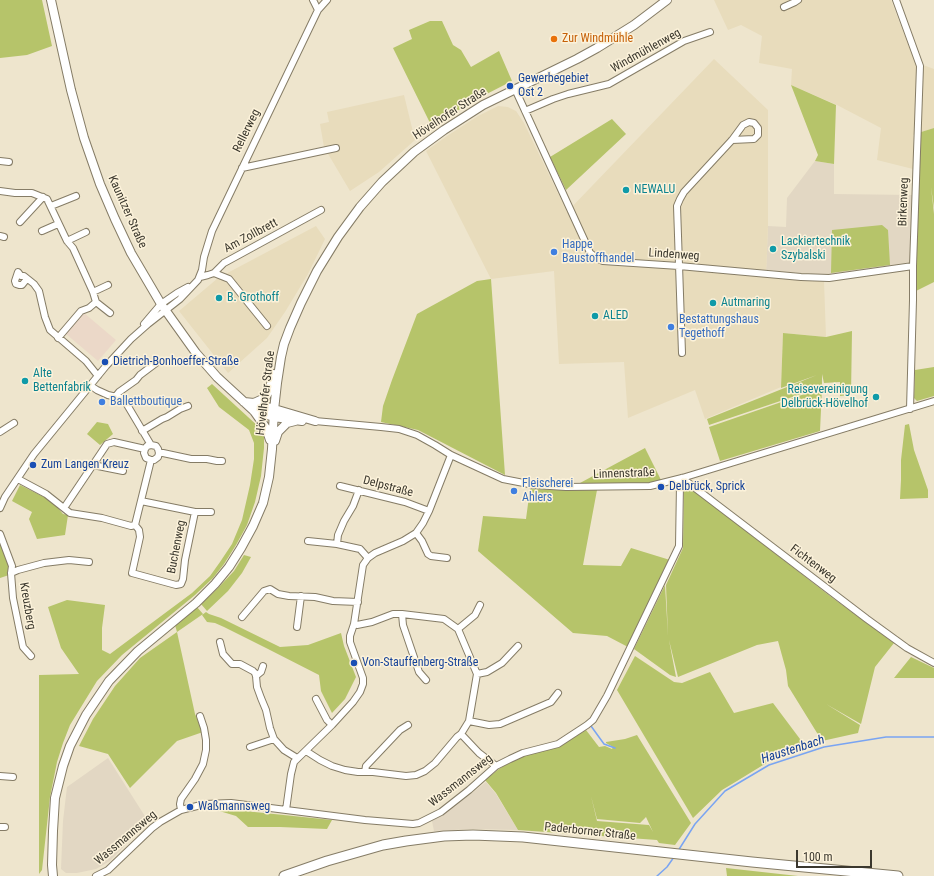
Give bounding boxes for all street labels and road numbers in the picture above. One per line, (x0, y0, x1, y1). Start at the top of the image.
street label: Windmühlenweg (608, 26, 684, 76)
street label: Hövelhofer Straße (410, 85, 490, 143)
street label: Rellerweg (230, 107, 264, 155)
street label: Kaunitzer Straße (105, 173, 149, 251)
street label: Birkenweg (896, 177, 912, 227)
street label: Am Zollbrett (222, 216, 280, 256)
street label: Lindenweg (648, 246, 700, 264)
street label: Hövelhofer Straße (254, 350, 278, 436)
street label: Linnenstraße (593, 466, 655, 482)
street label: Delpstraße (361, 473, 415, 501)
street label: Buchenweg (165, 519, 189, 575)
street label: Fichtenweg (787, 542, 839, 586)
street label: Kreuzberg (16, 581, 38, 631)
street label: Wassmannsweg (426, 752, 496, 810)
street label: Wassmannsweg (92, 808, 160, 868)
street label: Paderborner Straße (544, 820, 636, 844)

